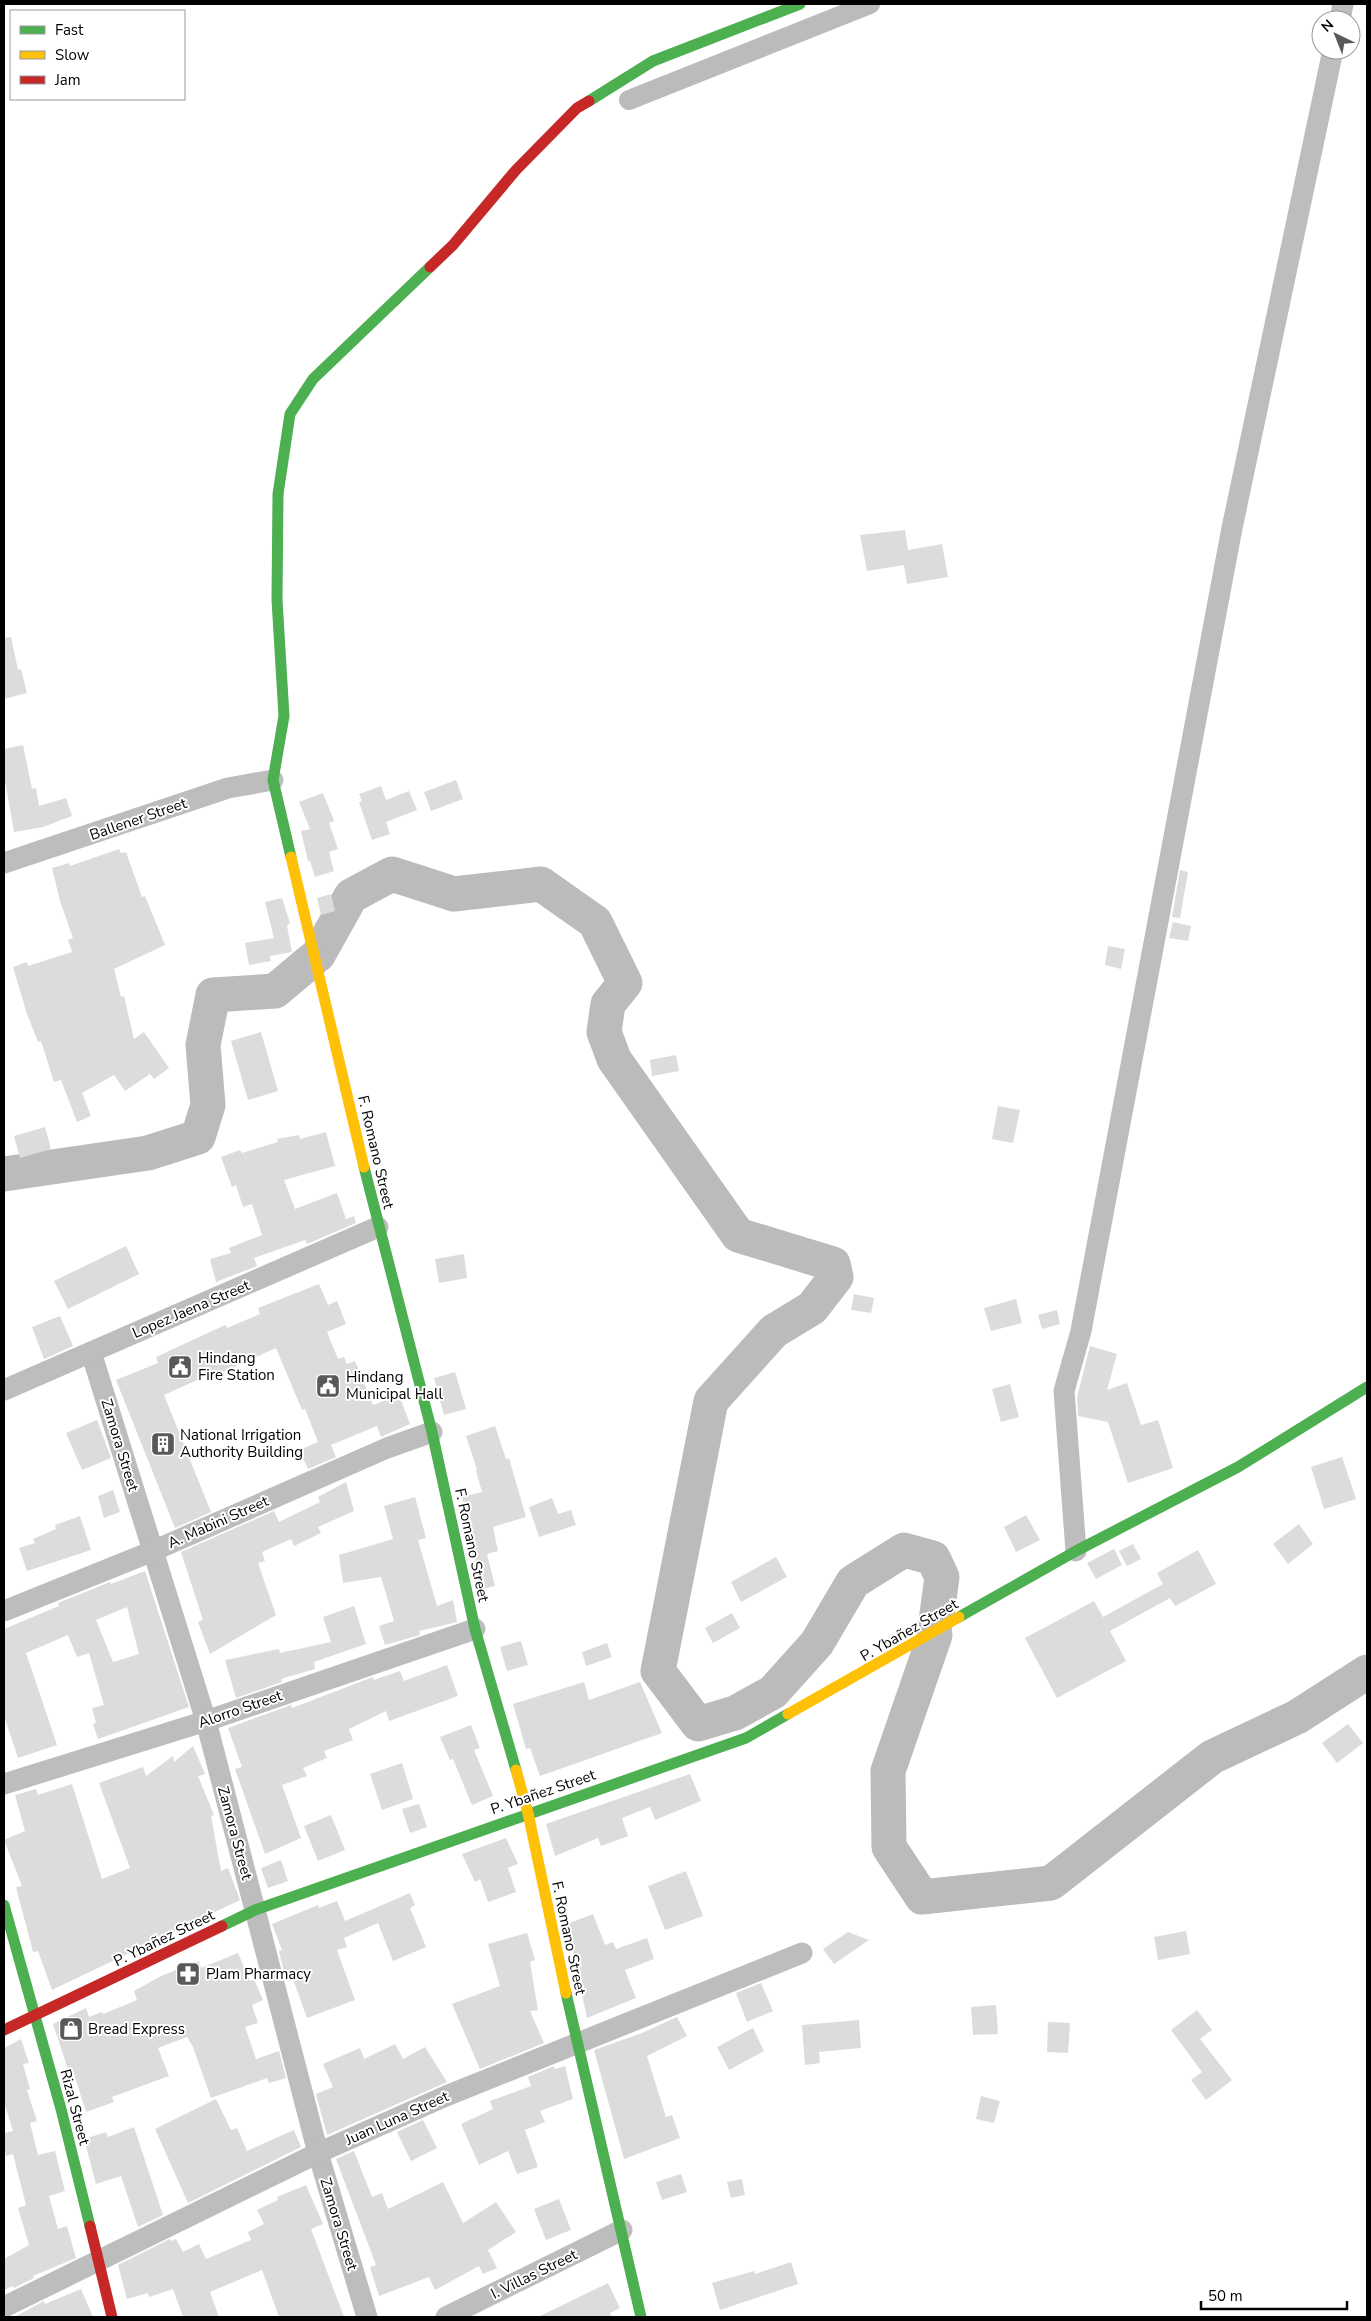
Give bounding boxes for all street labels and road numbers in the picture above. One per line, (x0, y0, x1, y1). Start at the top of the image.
street label: Ballener Street (87, 793, 190, 845)
street label: F. Romano Street (353, 1093, 399, 1211)
street label: Lopez Jaena Street (129, 1275, 254, 1343)
street label: Zamora Street (96, 1396, 144, 1494)
street label: F. Romano Street (450, 1486, 494, 1604)
street label: A. Mabini Street (164, 1491, 272, 1553)
street label: P. Ybañez Street (856, 1594, 962, 1666)
street label: Alorro Street (195, 1685, 285, 1733)
street label: P. Ybañez Street (488, 1764, 599, 1819)
street label: Zamora Street (213, 1784, 257, 1883)
street label: F. Romano Street (547, 1879, 591, 1997)
street label: P. Ybañez Street (110, 1905, 218, 1971)
street label: Rizal Street (55, 2067, 95, 2148)
street label: Juan Luna Street (341, 2086, 453, 2150)
street label: Zamora Street (315, 2175, 363, 2273)
street label: I. Villas Street (487, 2244, 581, 2304)

